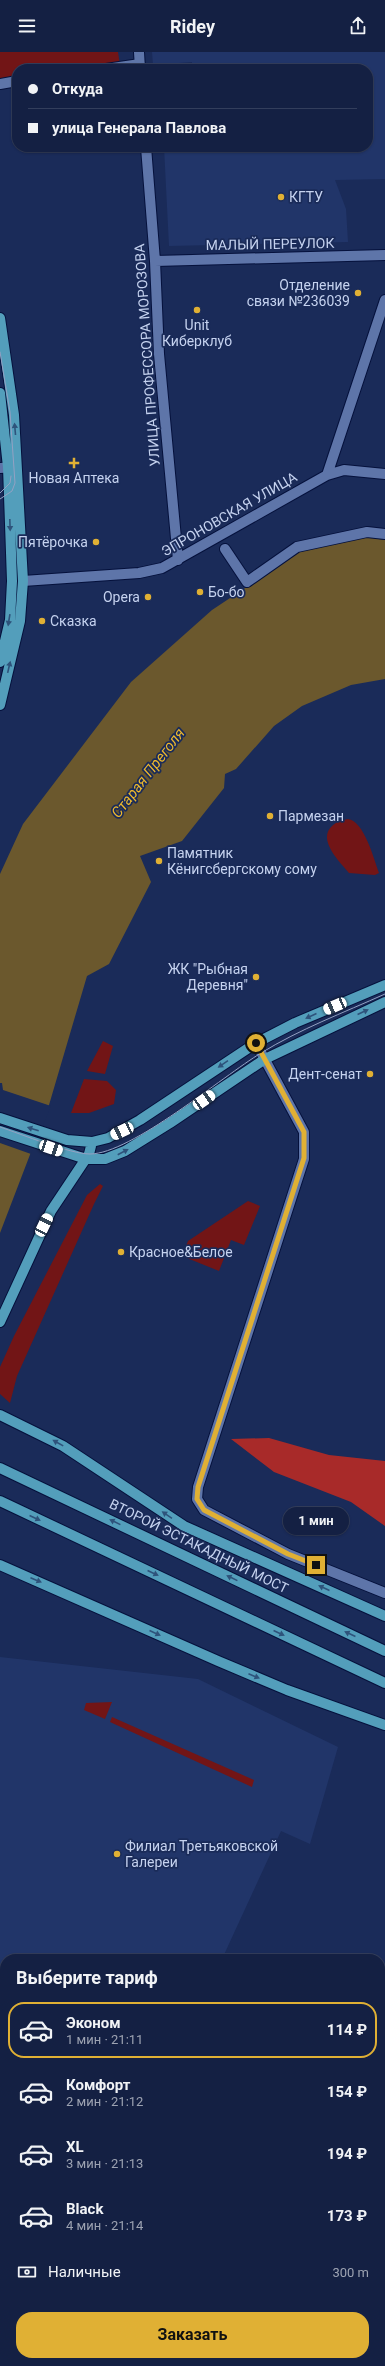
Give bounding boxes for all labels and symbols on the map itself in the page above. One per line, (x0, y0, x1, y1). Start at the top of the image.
place label: КГТУ (289, 189, 323, 205)
marker: КГТУ (276, 192, 286, 202)
street label: МАЛЫЙ ПЕРЕУЛОК (205, 235, 335, 253)
street label: УЛИЦА ПРОФЕССОРА МОРОЗОВА (131, 243, 163, 467)
place label: Отделение связи №236039 (247, 277, 350, 309)
marker: Отделение связи №236039 (353, 288, 363, 298)
marker: Unit Киберклуб (192, 305, 202, 315)
place label: Unit Киберклуб (162, 317, 232, 349)
one-way arrow (12, 423, 19, 435)
marker: Новая Аптека (69, 458, 79, 468)
street label: ЭПРОНОВСКАЯ УЛИЦА (158, 469, 300, 559)
place label: Новая Аптека (29, 470, 119, 486)
one-way arrow (6, 519, 13, 531)
place label: Пятёрочка (18, 534, 88, 550)
marker: Пятёрочка (91, 537, 101, 547)
place label: Бо-бо (208, 584, 244, 600)
marker: Бо-бо (195, 587, 205, 597)
place label: Opera (103, 589, 140, 605)
marker: Opera (143, 592, 153, 602)
place label: Сказка (50, 613, 97, 629)
one-way arrow (6, 614, 12, 626)
marker: Сказка (37, 616, 47, 626)
one-way arrow (7, 661, 13, 673)
water label: Старая Преголя (107, 725, 189, 821)
place label: Пармезан (278, 808, 344, 824)
marker: Пармезан (265, 811, 275, 821)
place label: Памятник Кёнигсбергскому сому (167, 845, 317, 877)
marker: Памятник Кёнигсбергскому сому (154, 856, 164, 866)
place label: ЖК "Рыбная Деревня" (168, 961, 248, 993)
marker: ЖК "Рыбная Деревня" (251, 972, 261, 982)
car (322, 996, 348, 1016)
one-way arrow (357, 1009, 369, 1015)
one-way arrow (304, 1014, 316, 1020)
route start (247, 1034, 265, 1052)
one-way arrow (218, 1060, 228, 1068)
place label: Дент-сенат (288, 1066, 362, 1082)
marker: Дент-сенат (365, 1069, 375, 1079)
car (191, 1088, 217, 1112)
car (109, 1120, 135, 1142)
one-way arrow (27, 1126, 39, 1132)
car (38, 1138, 64, 1158)
one-way arrow (117, 1148, 129, 1155)
car (33, 1212, 55, 1238)
place label: Красное&Белое (129, 1244, 233, 1260)
marker: Красное&Белое (116, 1247, 126, 1257)
one-way arrow (53, 1440, 64, 1446)
street label: ВТОРОЙ ЭСТАКАДНЫЙ МОСТ (107, 1496, 292, 1597)
callout: 1 мин (283, 1507, 349, 1535)
one-way arrow (162, 1511, 172, 1519)
one-way arrow (30, 1515, 41, 1521)
one-way arrow (110, 1519, 121, 1525)
route end (307, 1556, 325, 1574)
one-way arrow (147, 1570, 159, 1576)
one-way arrow (227, 1575, 238, 1581)
one-way arrow (30, 1577, 41, 1583)
one-way arrow (317, 1585, 329, 1591)
one-way arrow (149, 1630, 160, 1636)
one-way arrow (274, 1630, 285, 1636)
one-way arrow (344, 1631, 355, 1637)
one-way arrow (248, 1674, 260, 1680)
place label: Филиал Третьяковской Галереи (125, 1838, 278, 1870)
marker: Филиал Третьяковской Галереи (112, 1849, 122, 1859)

